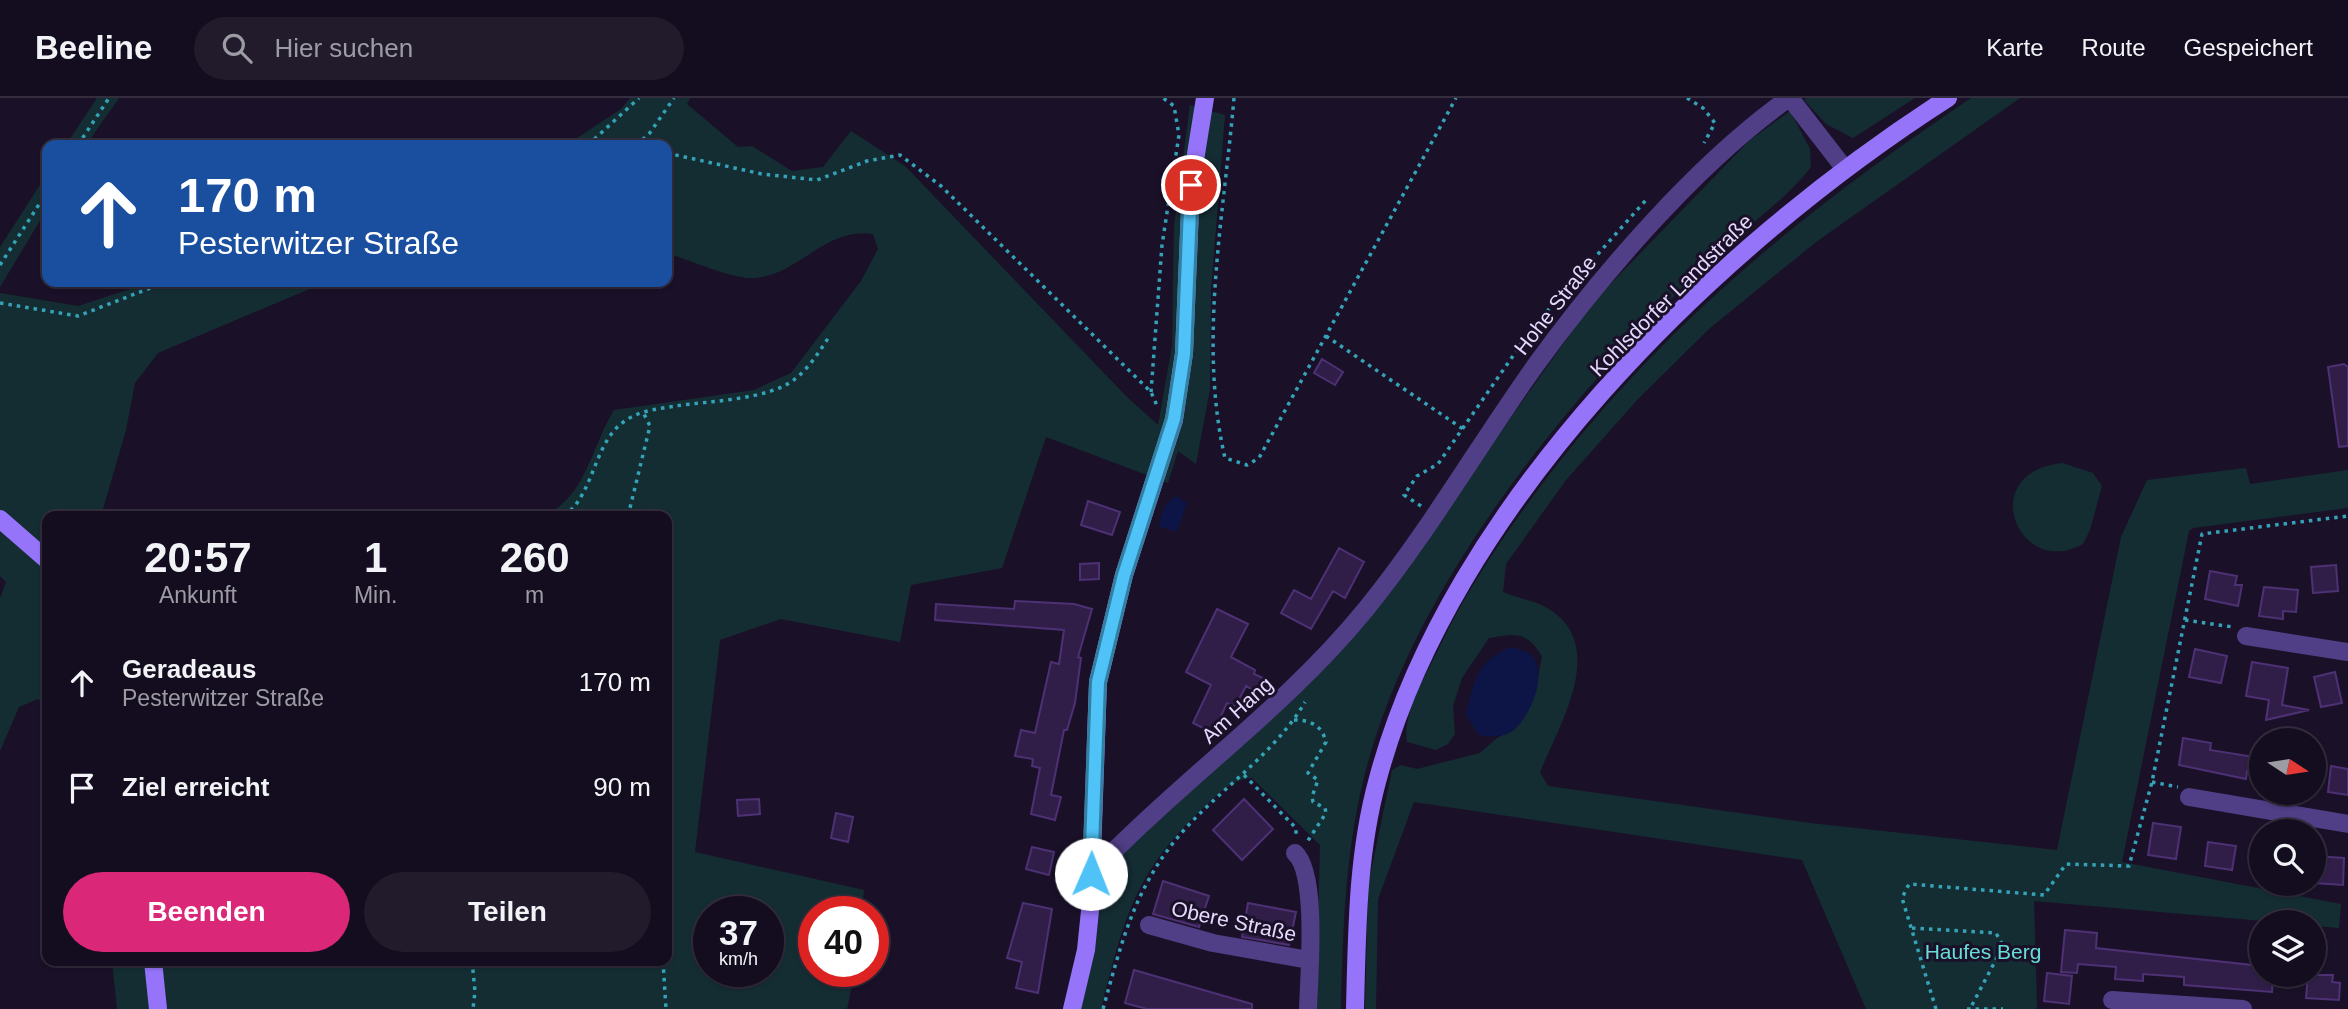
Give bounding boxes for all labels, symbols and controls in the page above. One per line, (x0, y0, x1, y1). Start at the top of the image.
search box (194, 17, 684, 80)
text: Beeline (35, 29, 152, 66)
icon: search (218, 29, 256, 67)
text: Hier suchen (274, 33, 413, 63)
text: Karte (1986, 34, 2044, 61)
text: Route (2082, 34, 2146, 61)
text: Gespeichert (2184, 34, 2313, 61)
pin (1161, 155, 1221, 215)
icon: arrive (1172, 166, 1210, 204)
icon: ahead (63, 168, 154, 259)
text: 170 m (178, 168, 317, 222)
street label: Kohlsdorfer Landstraße (1585, 209, 1757, 381)
text: Pesterwitzer Straße (178, 225, 459, 261)
street label: Hohe Straße (1509, 251, 1601, 359)
text: 20:57 (144, 534, 252, 581)
text: 1 (364, 534, 387, 581)
text: 260 (500, 534, 570, 581)
text: Ankunft (159, 582, 237, 608)
text: Min. (354, 582, 397, 608)
text: m (525, 582, 544, 608)
text: Geradeaus (122, 654, 256, 684)
icon: ahead (63, 664, 101, 702)
text: 170 m (579, 667, 651, 697)
street label: Am Hang (1197, 672, 1277, 748)
text: Pesterwitzer Straße (122, 685, 324, 711)
north arrow (2249, 728, 2326, 805)
map controls (2249, 728, 2326, 987)
icon: arrive (63, 769, 101, 807)
text: Ziel erreicht (122, 772, 269, 802)
text: 90 m (593, 772, 651, 802)
button: search (2249, 819, 2326, 896)
position arrow (1054, 837, 1128, 911)
button: Beenden (63, 872, 350, 952)
button: Teilen (364, 872, 651, 952)
speed limit sign: 40 (798, 896, 889, 987)
street label: Obere Straße (1169, 897, 1299, 945)
button: layers (2249, 910, 2326, 987)
text: 37 (719, 913, 758, 952)
park label: Haufes Berg (1925, 940, 2041, 963)
text: km/h (719, 949, 758, 969)

